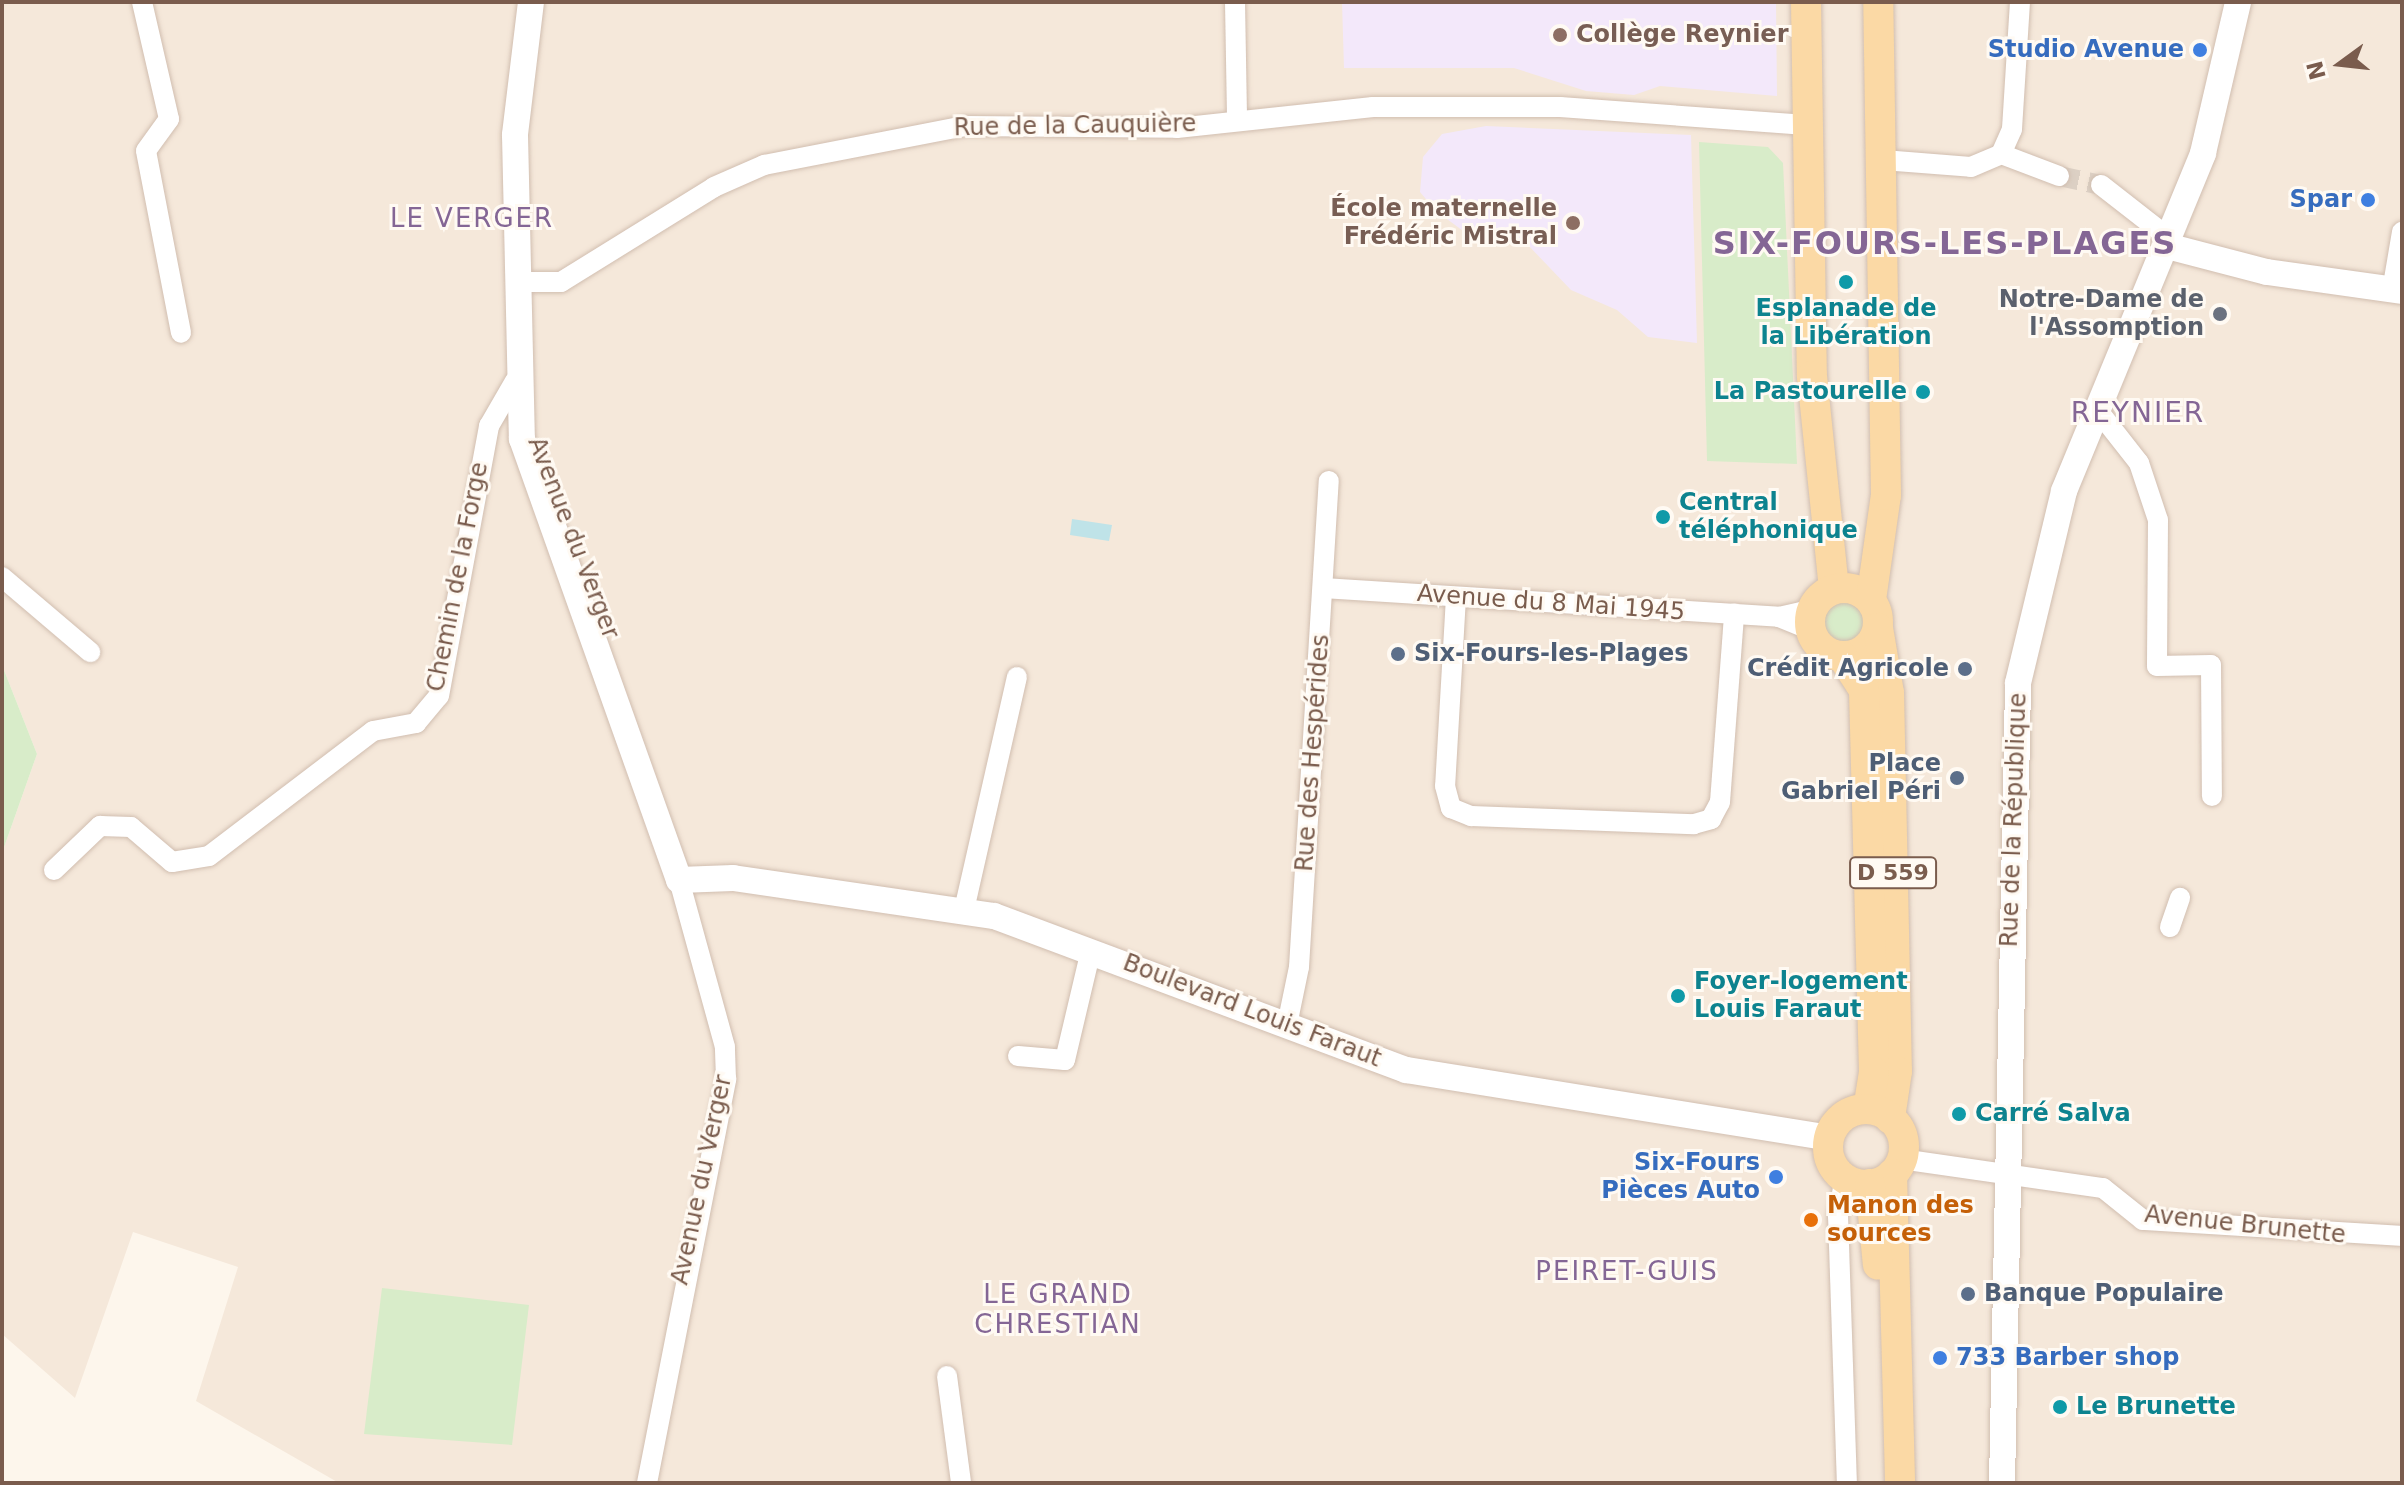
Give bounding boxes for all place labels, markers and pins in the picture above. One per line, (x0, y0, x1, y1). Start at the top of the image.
place label: Collège Reynier (1576, 21, 1788, 49)
marker: Collège Reynier (1551, 26, 1569, 44)
place label: Studio Avenue (1988, 36, 2184, 64)
marker: Studio Avenue (2191, 41, 2209, 59)
place label: Spar (2290, 186, 2352, 214)
marker: Spar (2359, 191, 2377, 209)
place label: École maternelle Frédéric Mistral (1330, 195, 1557, 251)
marker: École maternelle Frédéric Mistral (1564, 214, 1582, 232)
marker: Esplanade de la Libération (1837, 273, 1855, 291)
place label: Notre-Dame de l'Assomption (1999, 286, 2204, 342)
place label: Esplanade de la Libération (1756, 295, 1936, 351)
marker: Notre-Dame de l'Assomption (2211, 305, 2229, 323)
place label: La Pastourelle (1714, 378, 1907, 406)
marker: La Pastourelle (1914, 383, 1932, 401)
place label: Central téléphonique (1679, 489, 1858, 545)
marker: Central téléphonique (1654, 508, 1672, 526)
place label: Six-Fours-les-Plages (1414, 640, 1689, 668)
marker: Six-Fours-les-Plages (1389, 645, 1407, 663)
place label: Crédit Agricole (1747, 655, 1949, 683)
marker: Crédit Agricole (1956, 660, 1974, 678)
place label: Place Gabriel Péri (1781, 750, 1941, 806)
marker: Place Gabriel Péri (1948, 769, 1966, 787)
place label: Foyer-logement Louis Faraut (1694, 968, 1908, 1024)
marker: Foyer-logement Louis Faraut (1669, 987, 1687, 1005)
place label: Carré Salva (1975, 1100, 2131, 1128)
marker: Carré Salva (1950, 1105, 1968, 1123)
place label: Six-Fours Pièces Auto (1601, 1149, 1760, 1205)
marker: Six-Fours Pièces Auto (1767, 1168, 1785, 1186)
place label: Manon des sources (1827, 1192, 1974, 1248)
marker: Manon des sources (1802, 1211, 1820, 1229)
place label: Banque Populaire (1984, 1280, 2224, 1308)
marker: Banque Populaire (1959, 1285, 1977, 1303)
place label: 733 Barber shop (1956, 1344, 2179, 1372)
marker: 733 Barber shop (1931, 1349, 1949, 1367)
place label: Le Brunette (2076, 1393, 2236, 1421)
marker: Le Brunette (2051, 1398, 2069, 1416)

